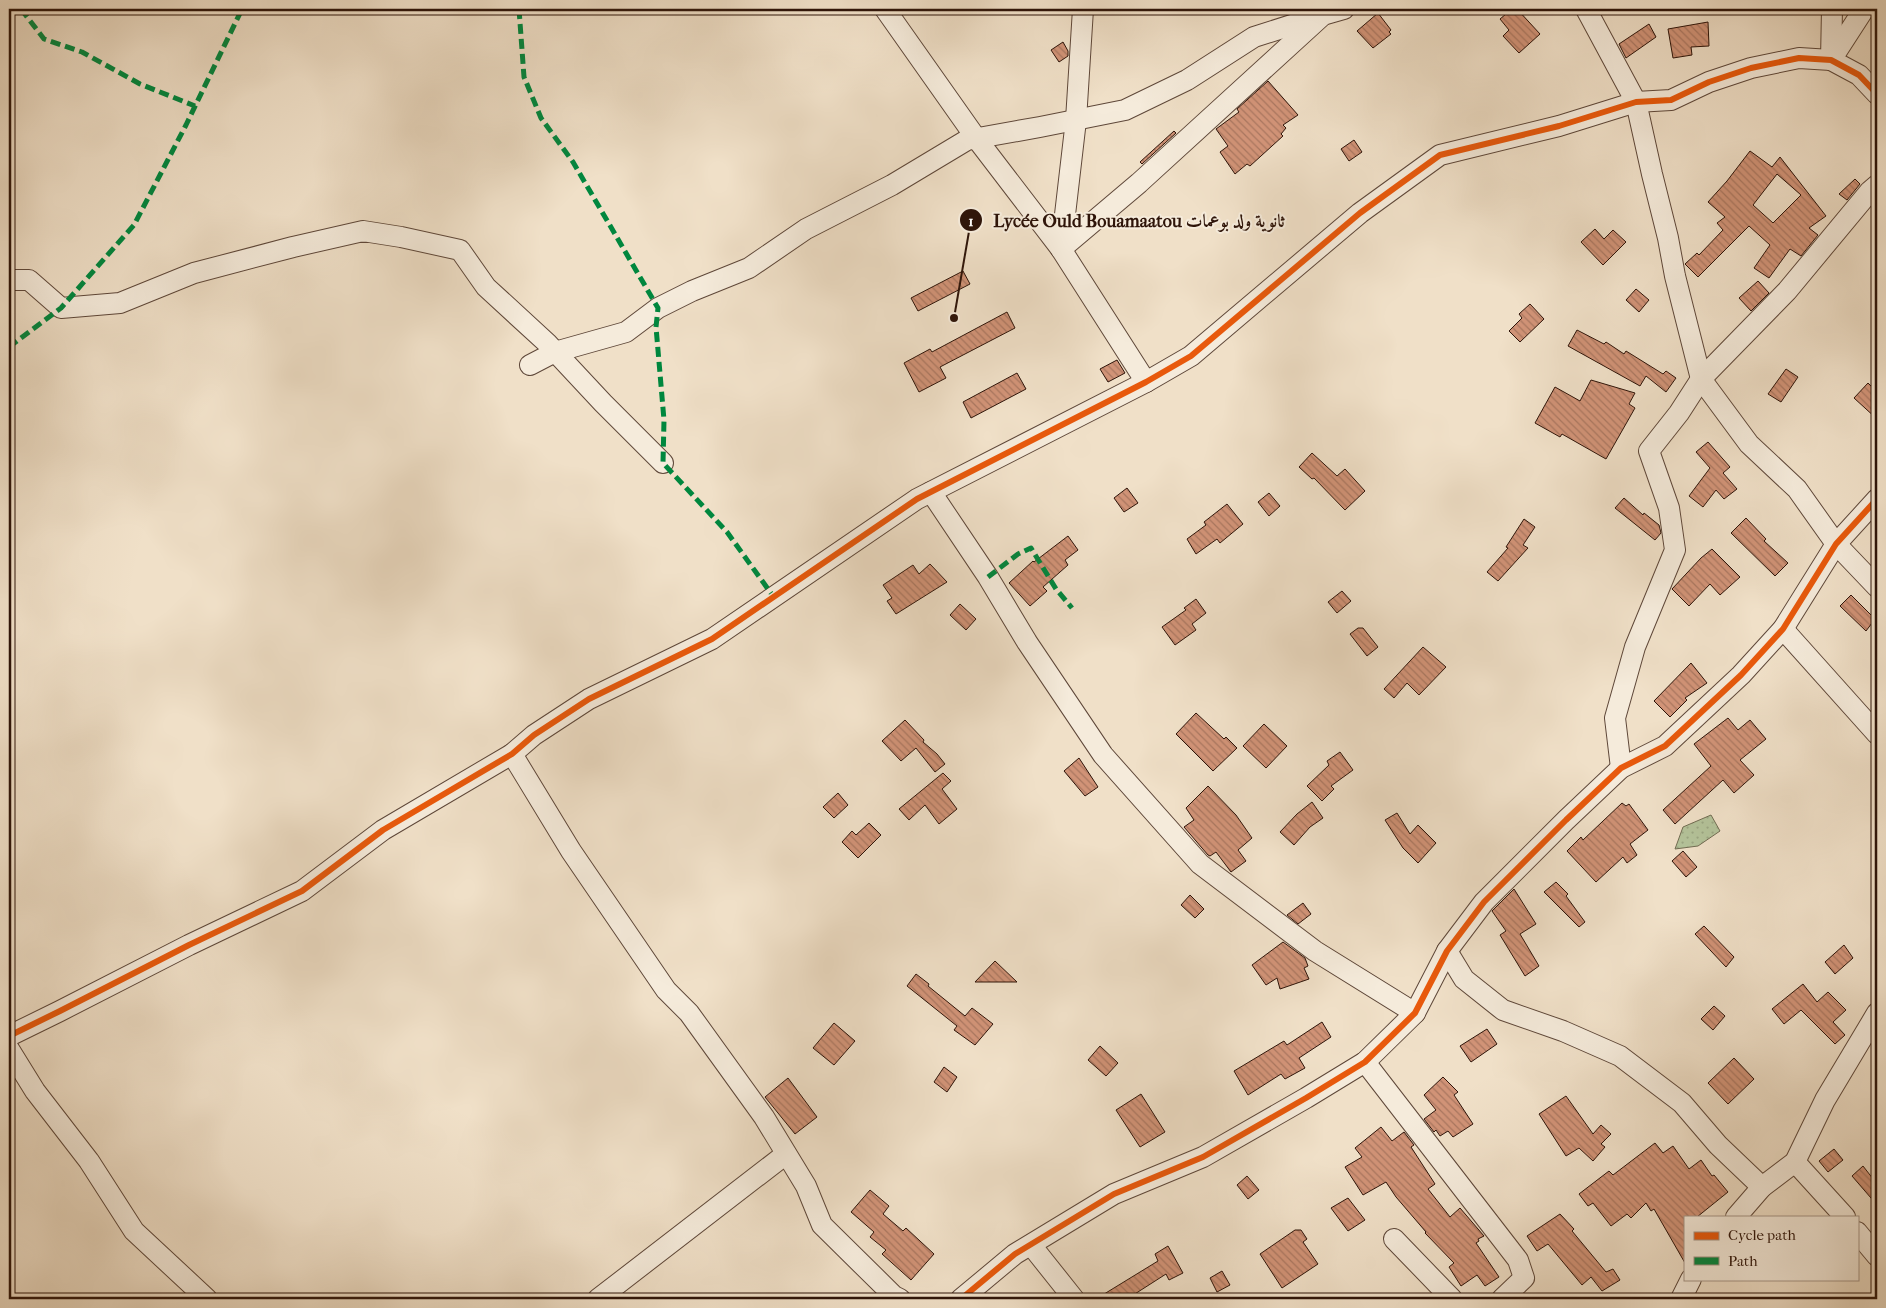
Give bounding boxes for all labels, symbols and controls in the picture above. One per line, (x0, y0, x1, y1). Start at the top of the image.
callout: Lycée Ould Bouamaatou ثانوية ولد بوعمات (958, 204, 1295, 237)
text: Lycée Ould Bouamaatou ثانوية ولد بوعمات (993, 211, 1285, 232)
text: 1 (968, 212, 974, 230)
legend (1684, 1216, 1858, 1280)
text: Cycle path (1728, 1226, 1796, 1244)
text: Path (1728, 1252, 1758, 1270)

